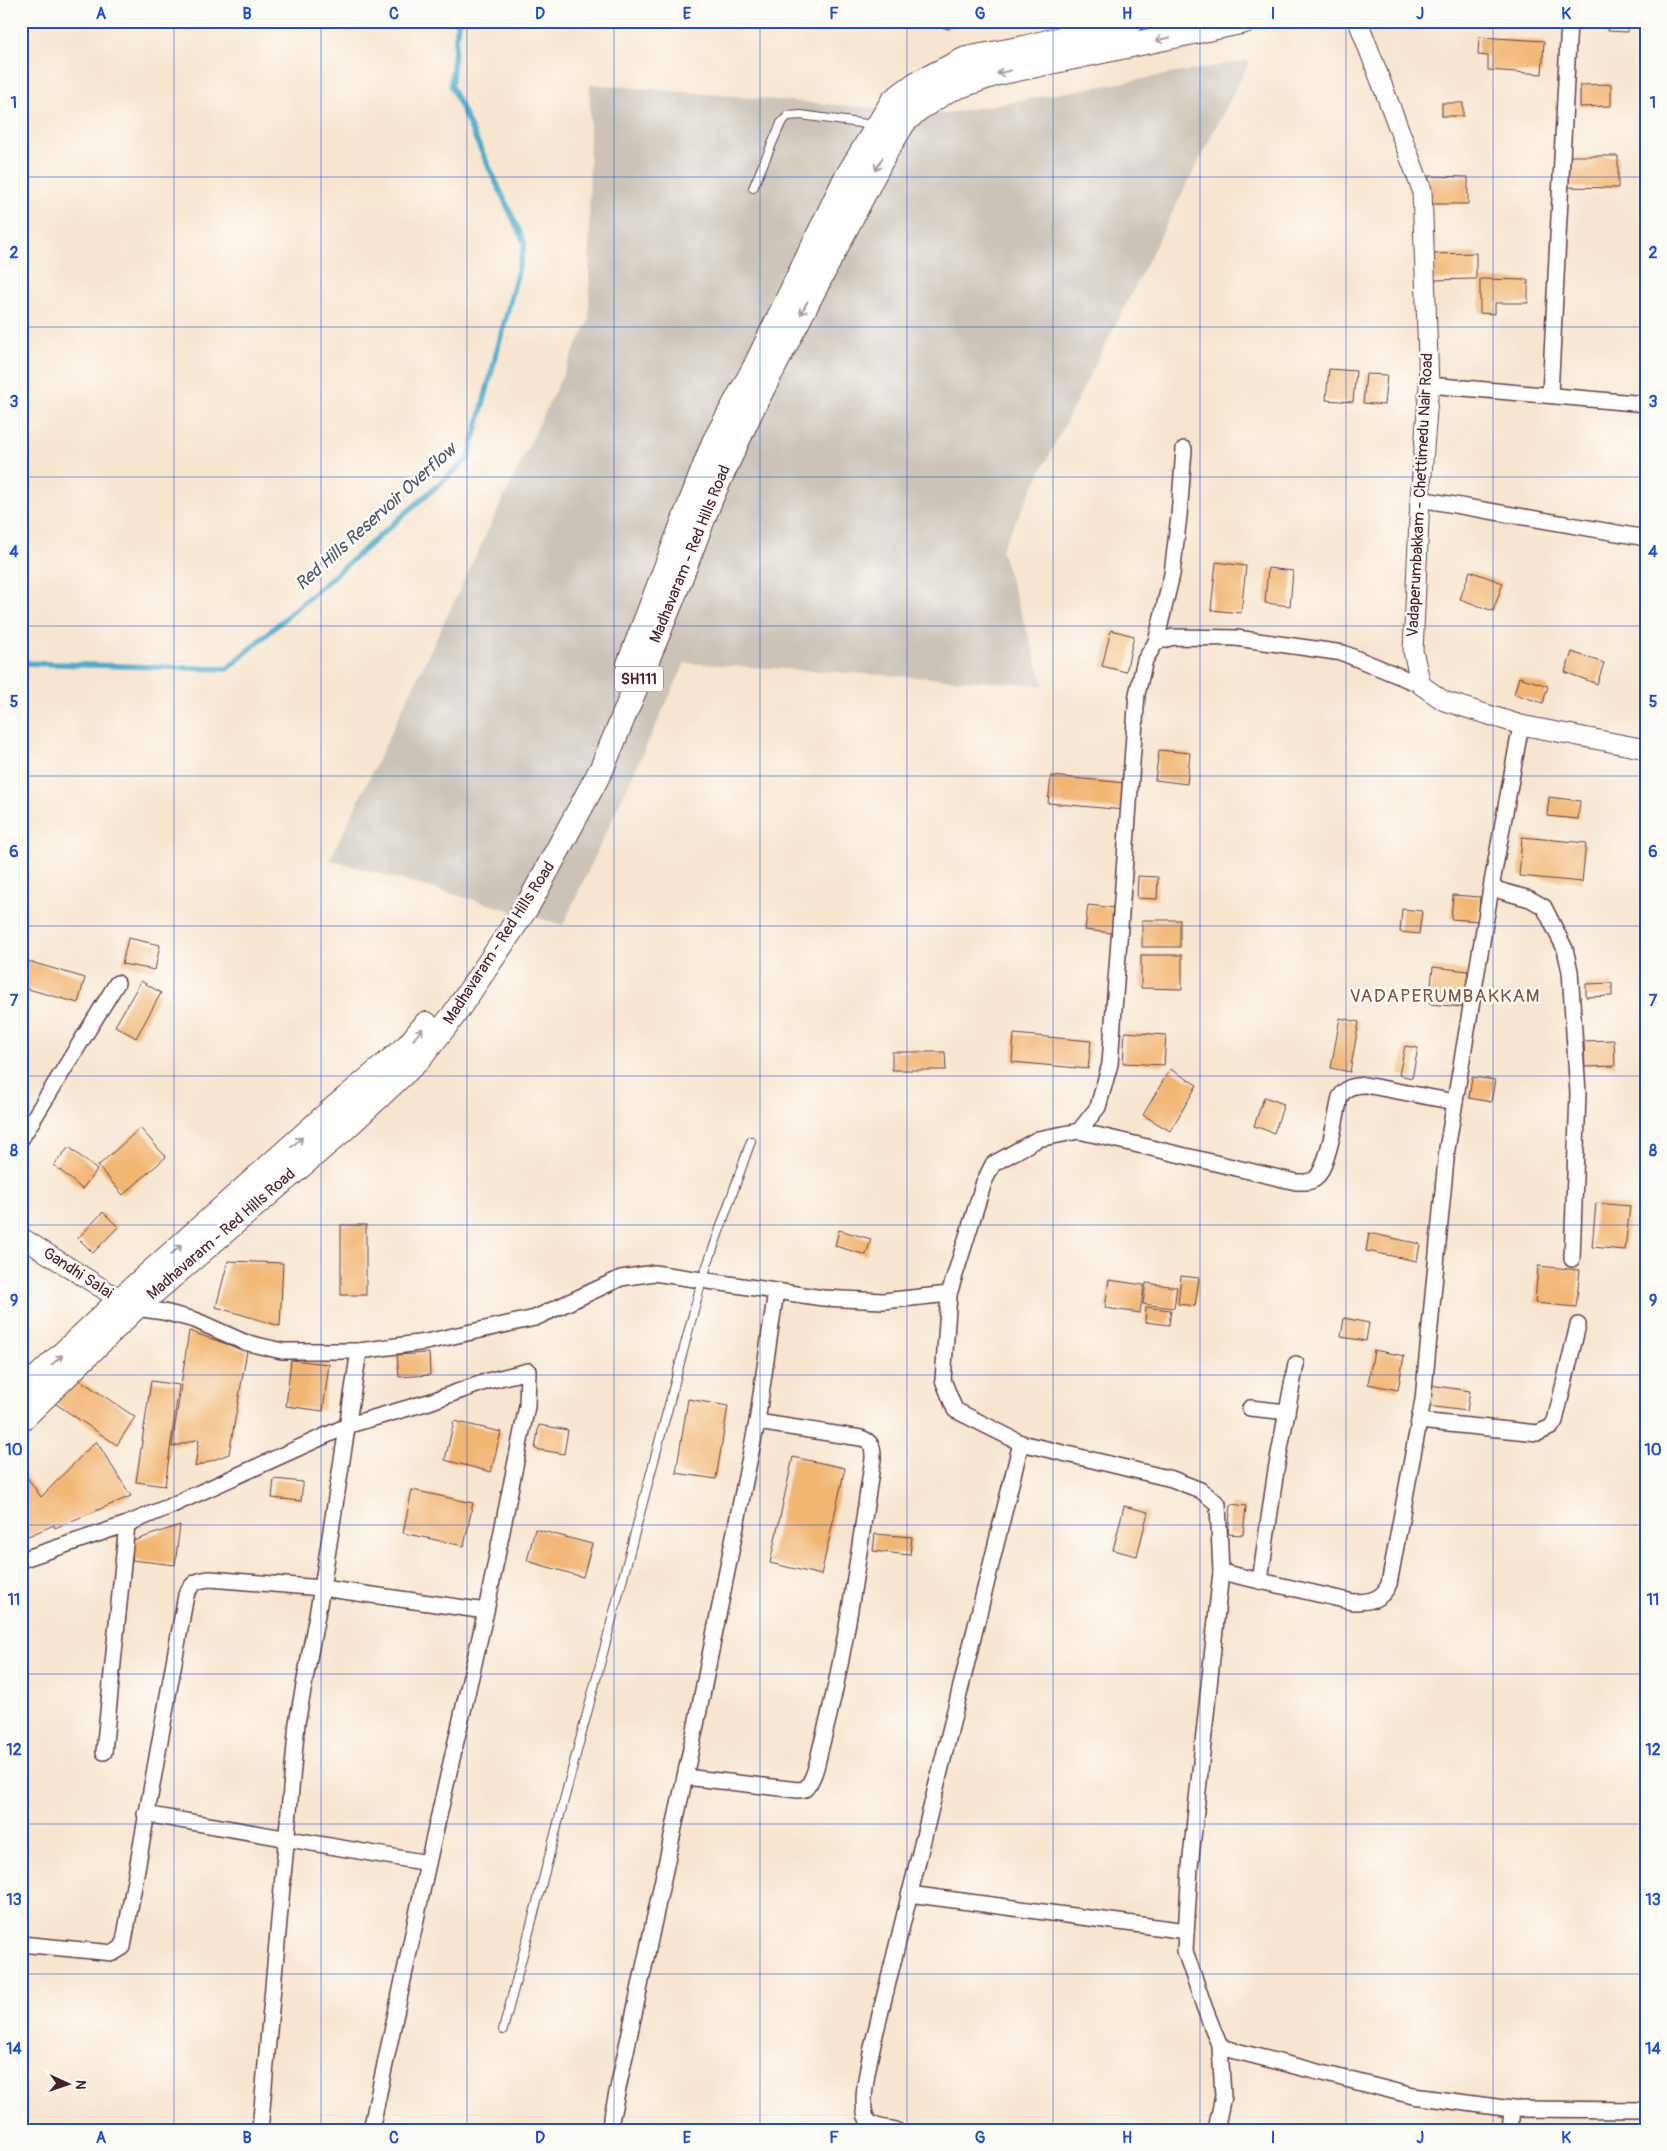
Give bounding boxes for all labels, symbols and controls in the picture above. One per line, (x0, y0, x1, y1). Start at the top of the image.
text: A (96, 4, 107, 24)
text: B (242, 4, 252, 24)
text: C (389, 4, 399, 24)
text: D (535, 4, 545, 24)
text: E (683, 4, 692, 24)
text: F (829, 4, 839, 24)
text: G (975, 4, 986, 24)
text: H (1122, 4, 1132, 24)
text: I (1271, 4, 1275, 24)
text: J (1416, 4, 1424, 24)
text: K (1561, 4, 1571, 24)
one-way arrow (1156, 34, 1172, 44)
one-way arrow (997, 68, 1013, 77)
text: 1 (11, 93, 17, 113)
text: 1 (1650, 93, 1656, 113)
one-way arrow (874, 156, 883, 171)
text: 2 (10, 243, 19, 263)
text: 2 (1649, 243, 1658, 263)
one-way arrow (799, 300, 808, 315)
street label: Vadaperumbakkam - Chettimedu Nair Road (1403, 352, 1437, 638)
text: 3 (10, 392, 19, 412)
text: 3 (1649, 392, 1658, 412)
water label: Red Hills Reservoir Overflow (291, 437, 464, 596)
street label: Madhavaram - Red Hills Road (645, 462, 735, 646)
text: 4 (9, 542, 19, 562)
text: 4 (1648, 542, 1658, 562)
road number: SH111 (615, 666, 663, 692)
text: 5 (10, 692, 19, 712)
text: 5 (1649, 692, 1658, 712)
text: 6 (9, 842, 19, 862)
text: 6 (1648, 842, 1658, 862)
street label: Madhavaram - Red Hills Road (439, 858, 559, 1028)
district label: VADAPERUMBAKKAM (1349, 984, 1541, 1008)
text: 7 (10, 991, 19, 1011)
text: 7 (1649, 991, 1658, 1011)
one-way arrow (413, 1027, 424, 1040)
one-way arrow (291, 1136, 304, 1148)
text: 8 (10, 1141, 18, 1161)
text: 8 (1649, 1141, 1657, 1161)
street label: Madhavaram - Red Hills Road (143, 1164, 299, 1304)
street label: Gandhi Salai (39, 1243, 117, 1303)
one-way arrow (170, 1244, 183, 1256)
text: 9 (10, 1291, 18, 1311)
text: 9 (1649, 1291, 1657, 1311)
one-way arrow (50, 1354, 63, 1366)
text: 10 (5, 1440, 23, 1460)
text: 10 (1644, 1440, 1662, 1460)
text: 11 (8, 1590, 20, 1610)
text: 11 (1647, 1590, 1659, 1610)
text: 12 (6, 1740, 22, 1760)
text: 12 (1645, 1740, 1661, 1760)
text: 13 (6, 1890, 22, 1910)
text: 13 (1645, 1890, 1661, 1910)
text: 14 (6, 2039, 22, 2059)
text: 14 (1645, 2039, 1661, 2059)
north arrow (42, 2058, 92, 2108)
text: N (72, 2079, 89, 2090)
text: A (96, 2128, 107, 2148)
text: B (242, 2128, 252, 2148)
text: C (389, 2128, 399, 2148)
text: D (535, 2128, 545, 2148)
text: E (683, 2128, 692, 2148)
text: F (829, 2128, 839, 2148)
text: G (975, 2128, 986, 2148)
text: H (1122, 2128, 1132, 2148)
text: I (1271, 2128, 1275, 2148)
text: J (1416, 2128, 1424, 2148)
text: K (1561, 2128, 1571, 2148)

